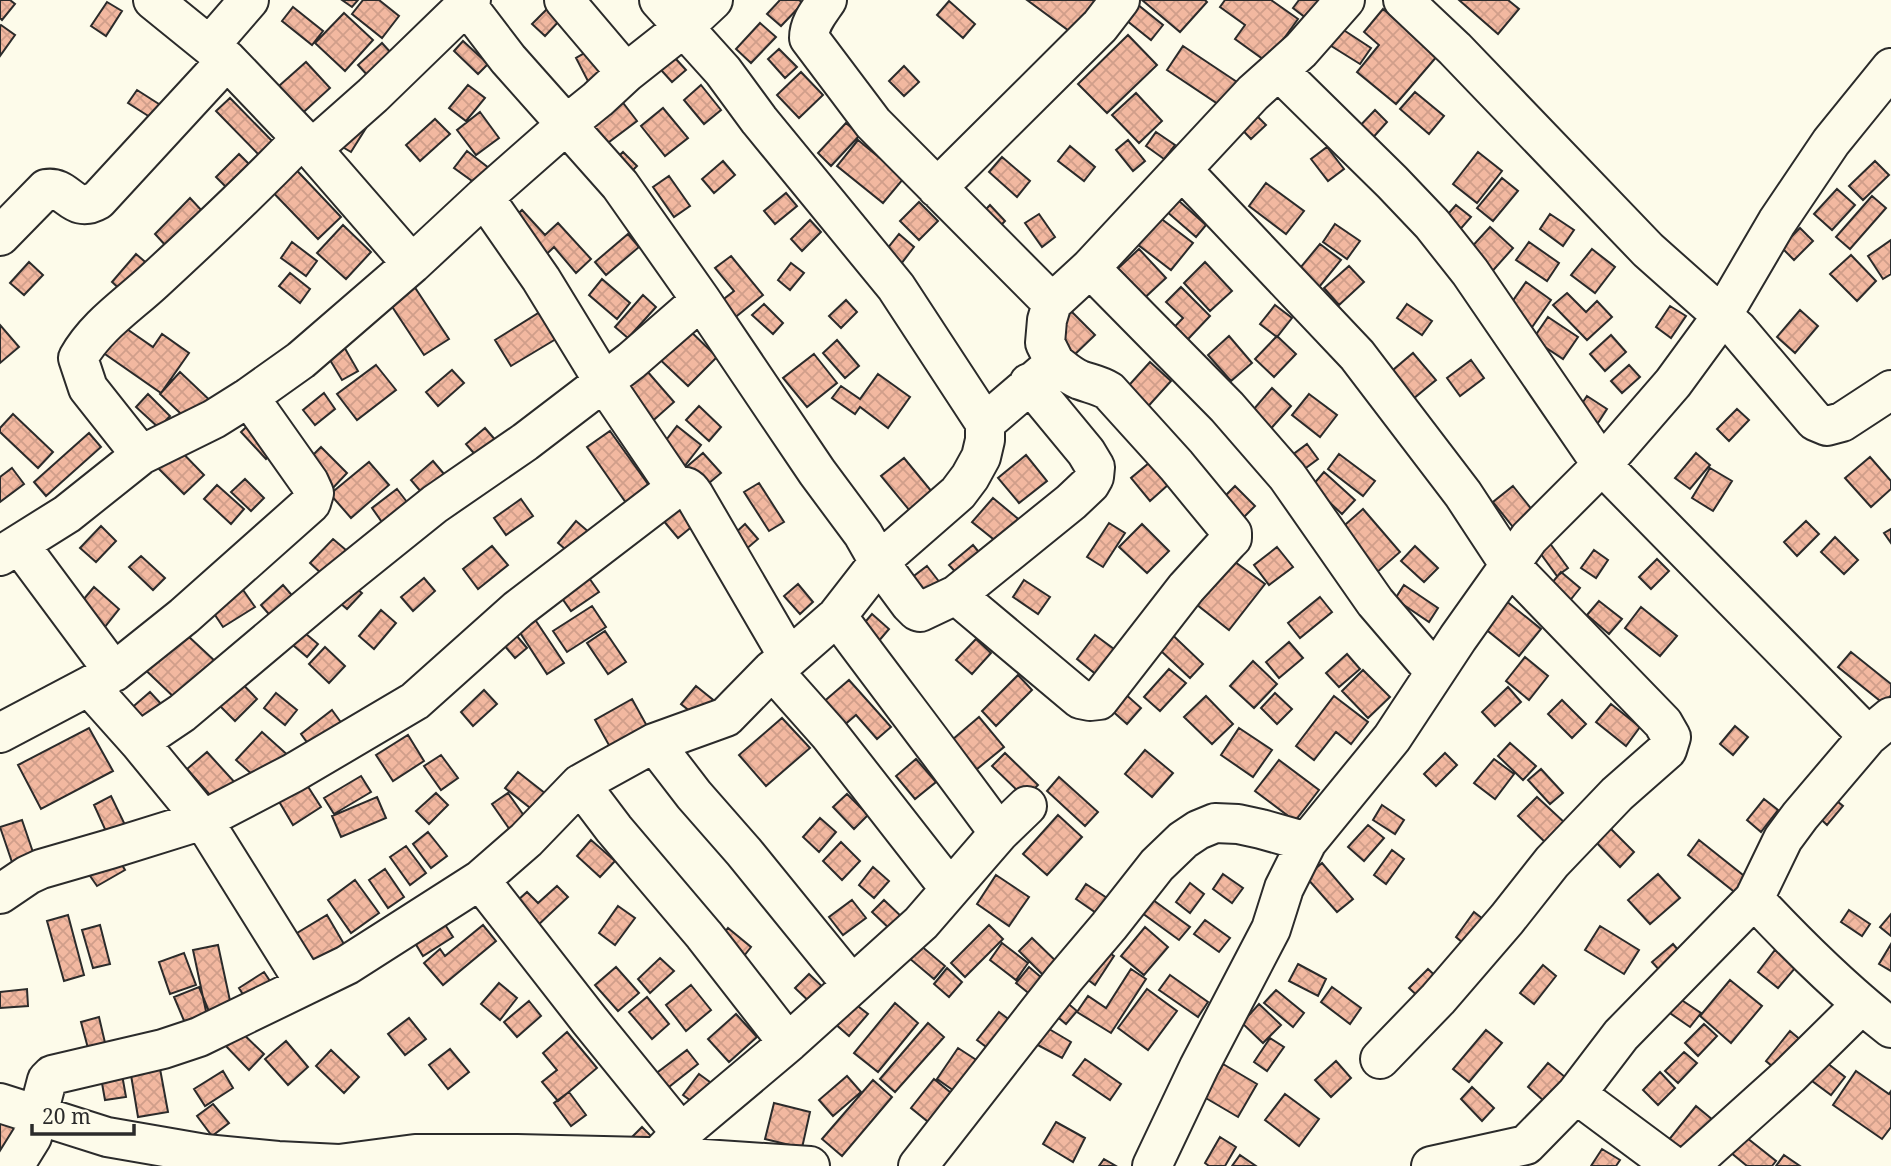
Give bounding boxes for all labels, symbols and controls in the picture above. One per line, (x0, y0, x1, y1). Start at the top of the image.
scale bar (32, 1092, 133, 1136)
text: 20 m (42, 1102, 91, 1130)

